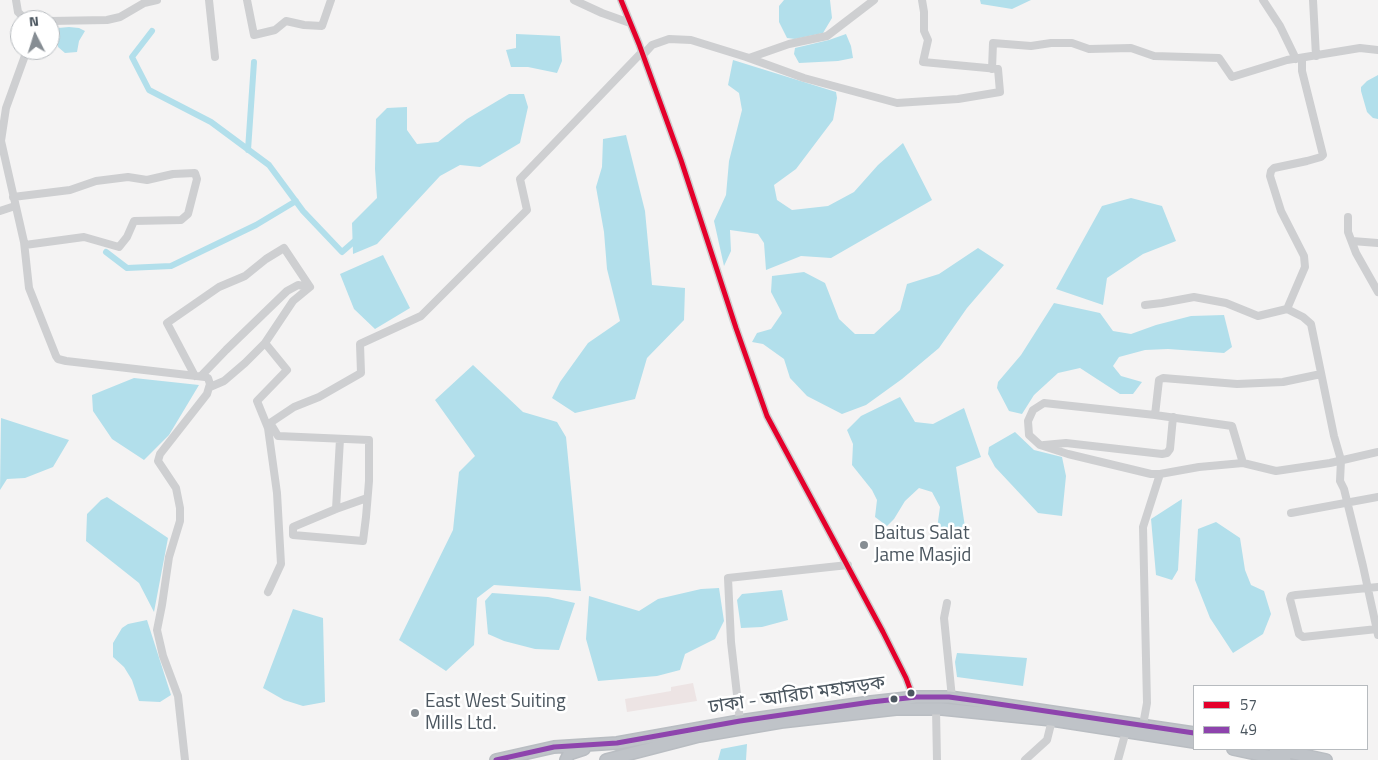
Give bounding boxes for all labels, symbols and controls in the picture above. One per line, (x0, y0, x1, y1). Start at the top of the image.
north arrow (10, 10, 60, 60)
text: N (28, 10, 39, 31)
place label: Baitus Salat Jame Masjid (874, 523, 971, 567)
marker: Baitus Salat Jame Masjid (858, 539, 870, 551)
street label: ঢাকা - আরিচা মহাসড়ক (707, 672, 887, 720)
legend (1193, 685, 1368, 750)
unlabelled marker (906, 688, 916, 698)
place label: East West Suiting Mills Ltd. (425, 691, 566, 735)
text: 57 (1240, 693, 1257, 716)
unlabelled marker (889, 694, 899, 704)
marker: East West Suiting Mills Ltd. (409, 707, 421, 719)
text: 49 (1240, 718, 1257, 741)

